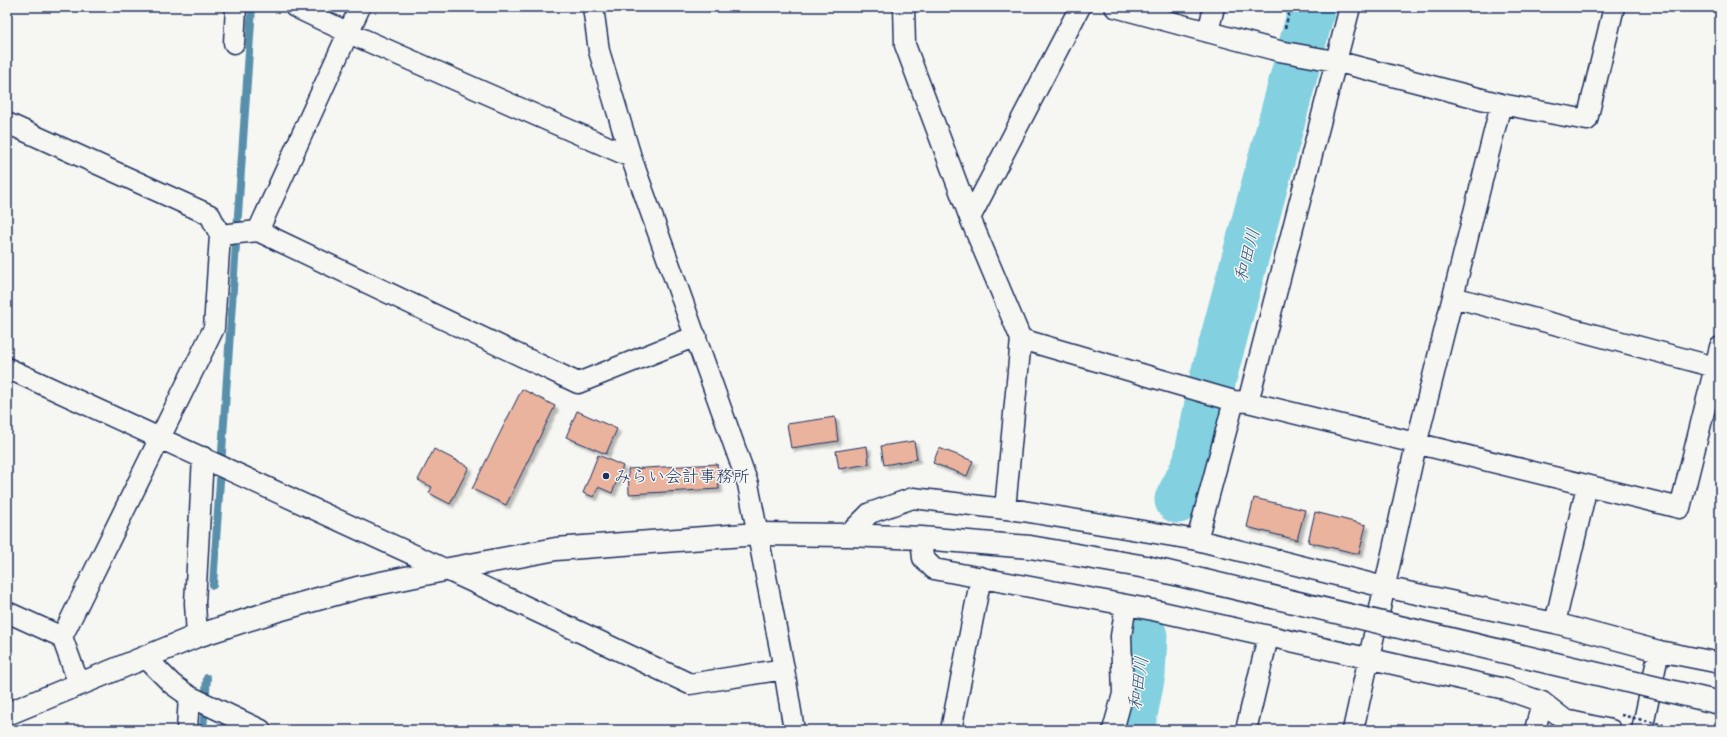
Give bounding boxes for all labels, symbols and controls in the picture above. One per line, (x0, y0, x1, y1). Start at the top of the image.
water label: 和田川 (1229, 226, 1265, 284)
place label: みらい会計事務所 (614, 466, 750, 487)
marker: みらい会計事務所 (601, 471, 611, 481)
water label: 和田川 (1123, 655, 1153, 711)

